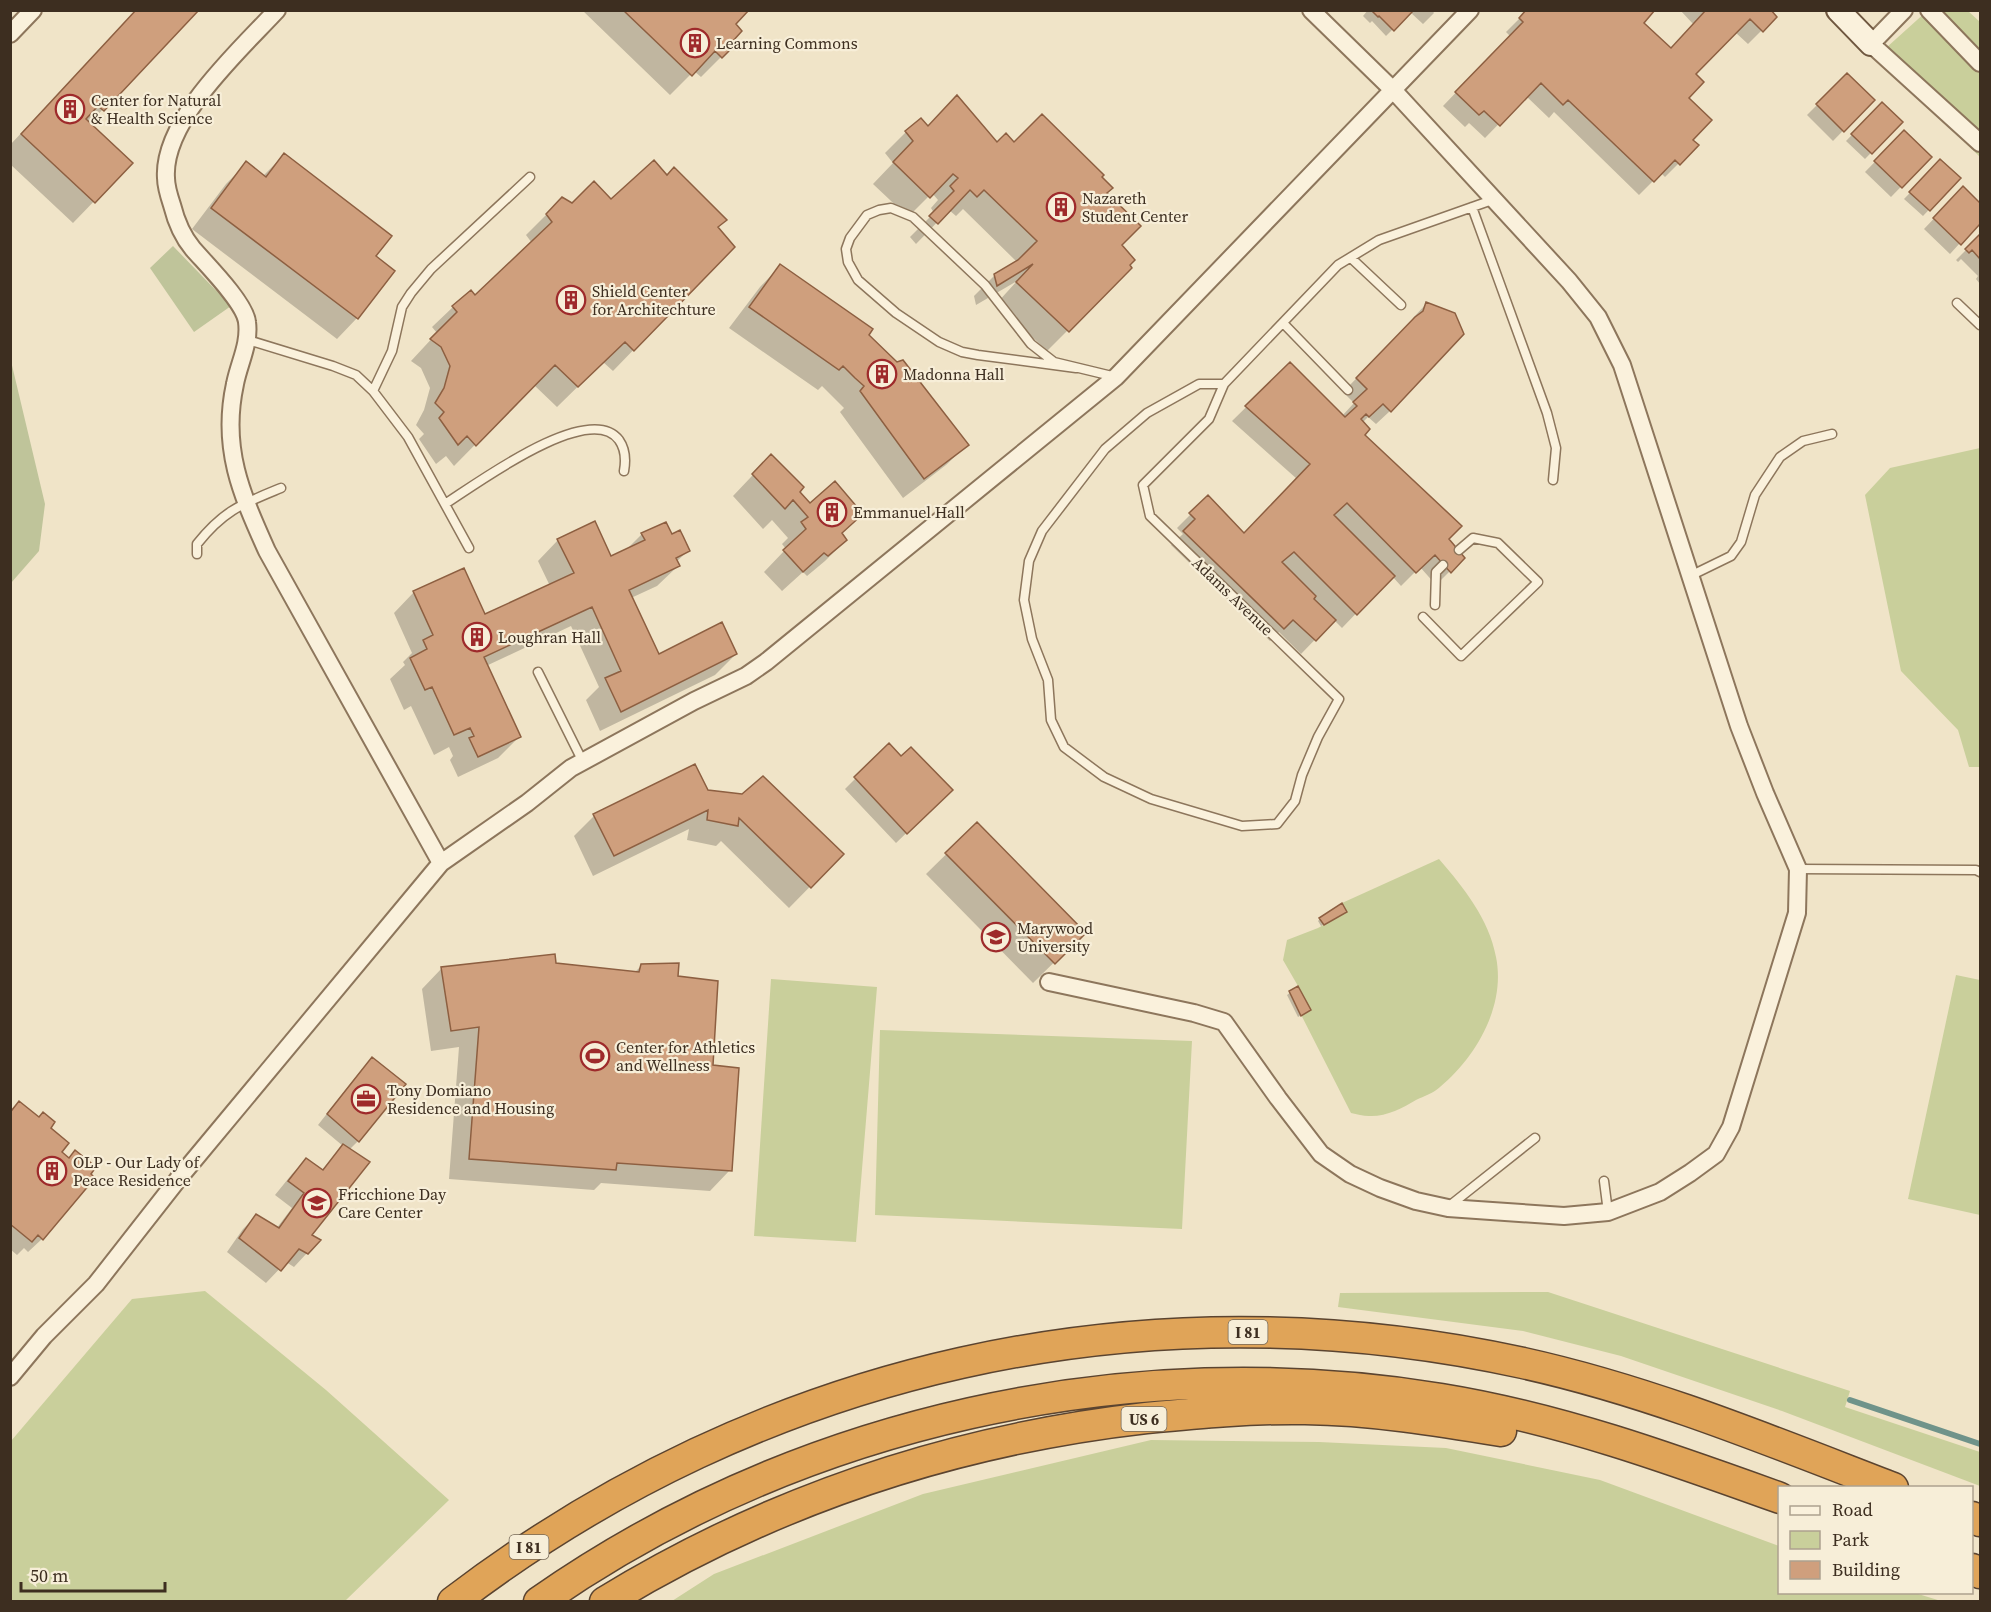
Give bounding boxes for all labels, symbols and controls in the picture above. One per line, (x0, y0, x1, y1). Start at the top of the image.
building icon: Learning Commons (679, 27, 711, 59)
place label: Learning Commons (716, 32, 858, 54)
place label: Center for Natural & Health Science (91, 89, 221, 129)
building icon: Center for Natural & Health Science (54, 93, 86, 125)
place label: Nazareth Student Center (1082, 187, 1188, 227)
building icon: Nazareth Student Center (1045, 191, 1077, 223)
place label: Shield Center for Architechture (592, 280, 716, 320)
building icon: Shield Center for Architechture (555, 284, 587, 316)
building icon: Madonna Hall (866, 358, 898, 390)
place label: Madonna Hall (903, 363, 1005, 385)
building icon: Emmanuel Hall (816, 496, 848, 528)
place label: Emmanuel Hall (853, 501, 965, 523)
street label: Adams Avenue (1188, 552, 1278, 640)
building icon: Loughran Hall (461, 621, 493, 653)
place label: Loughran Hall (498, 626, 601, 648)
place label: Marywood University (1017, 917, 1093, 957)
school or university icon: Marywood University (980, 921, 1012, 953)
place label: Center for Athletics and Wellness (616, 1036, 755, 1076)
sports icon: Center for Athletics and Wellness (579, 1040, 611, 1072)
place label: Tony Domiano Residence and Housing (387, 1079, 554, 1119)
office icon: Tony Domiano Residence and Housing (350, 1083, 382, 1115)
place label: OLP - Our Lady of Peace Residence (73, 1151, 200, 1191)
building icon: OLP - Our Lady of Peace Residence (36, 1155, 68, 1187)
place label: Fricchione Day Care Center (338, 1183, 447, 1223)
school or university icon: Fricchione Day Care Center (301, 1187, 333, 1219)
road number: I 81 (1228, 1320, 1268, 1344)
road number: US 6 (1122, 1407, 1166, 1431)
legend (1778, 1486, 1973, 1594)
text: Road (1832, 1497, 1873, 1522)
text: Park (1832, 1527, 1869, 1552)
road number: I 81 (510, 1535, 548, 1559)
scale bar (21, 1555, 165, 1593)
text: Building (1832, 1557, 1900, 1582)
text: 50 m (30, 1563, 68, 1588)

